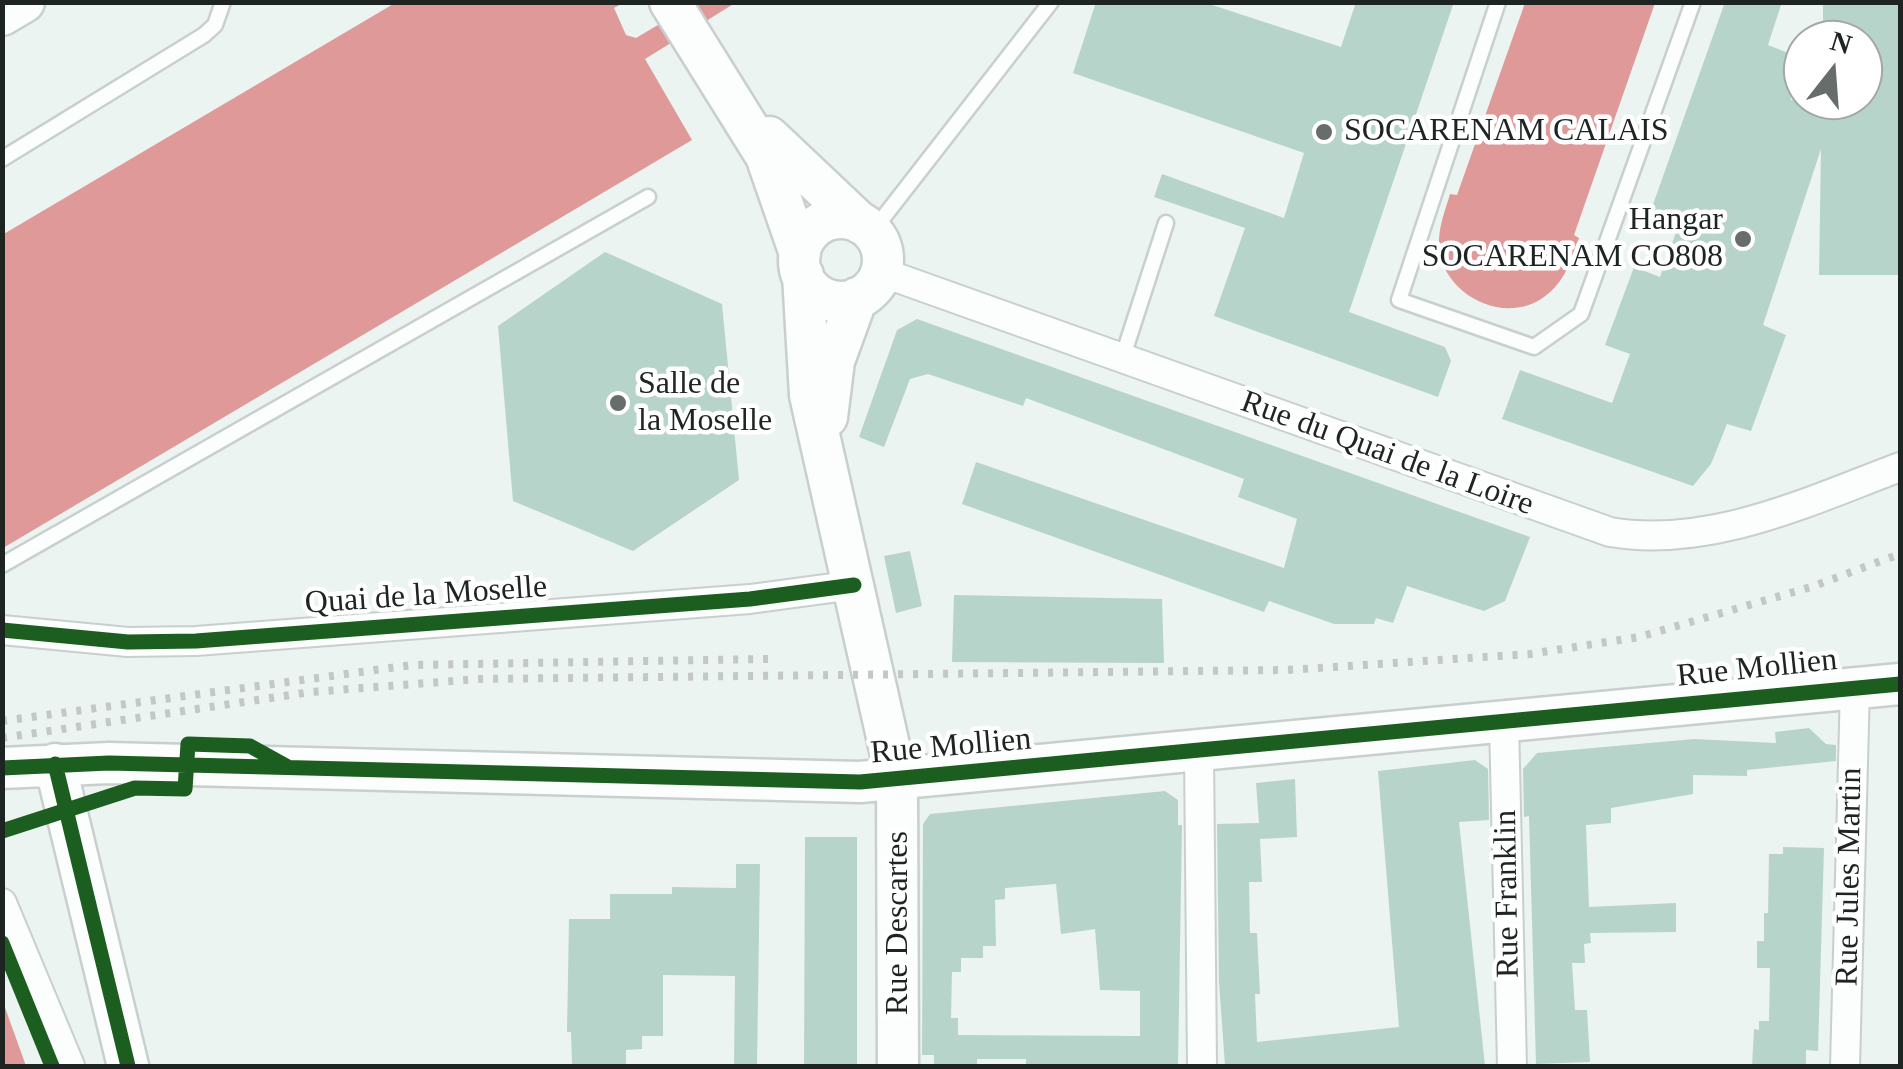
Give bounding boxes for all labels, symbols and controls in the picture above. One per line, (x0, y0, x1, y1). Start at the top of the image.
north arrow (1783, 20, 1883, 120)
text: N (1827, 25, 1856, 61)
place label: SOCARENAM CALAIS (1344, 113, 1668, 151)
marker: SOCARENAM CALAIS (1313, 121, 1335, 143)
place label: Hangar SOCARENAM CO808 (1422, 202, 1723, 277)
marker: Hangar SOCARENAM CO808 (1732, 228, 1754, 250)
place label: Salle de la Moselle (638, 366, 772, 441)
street label: Rue du Quai de la Loire (1236, 383, 1538, 525)
marker: Salle de la Moselle (607, 392, 629, 414)
street label: Quai de la Moselle (304, 568, 548, 624)
street label: Rue Mollien (1675, 641, 1839, 697)
street label: Rue Mollien (869, 721, 1033, 773)
street label: Rue Jules Martin (1829, 767, 1871, 987)
street label: Rue Franklin (1487, 810, 1529, 978)
street label: Rue Descartes (880, 831, 918, 1015)

